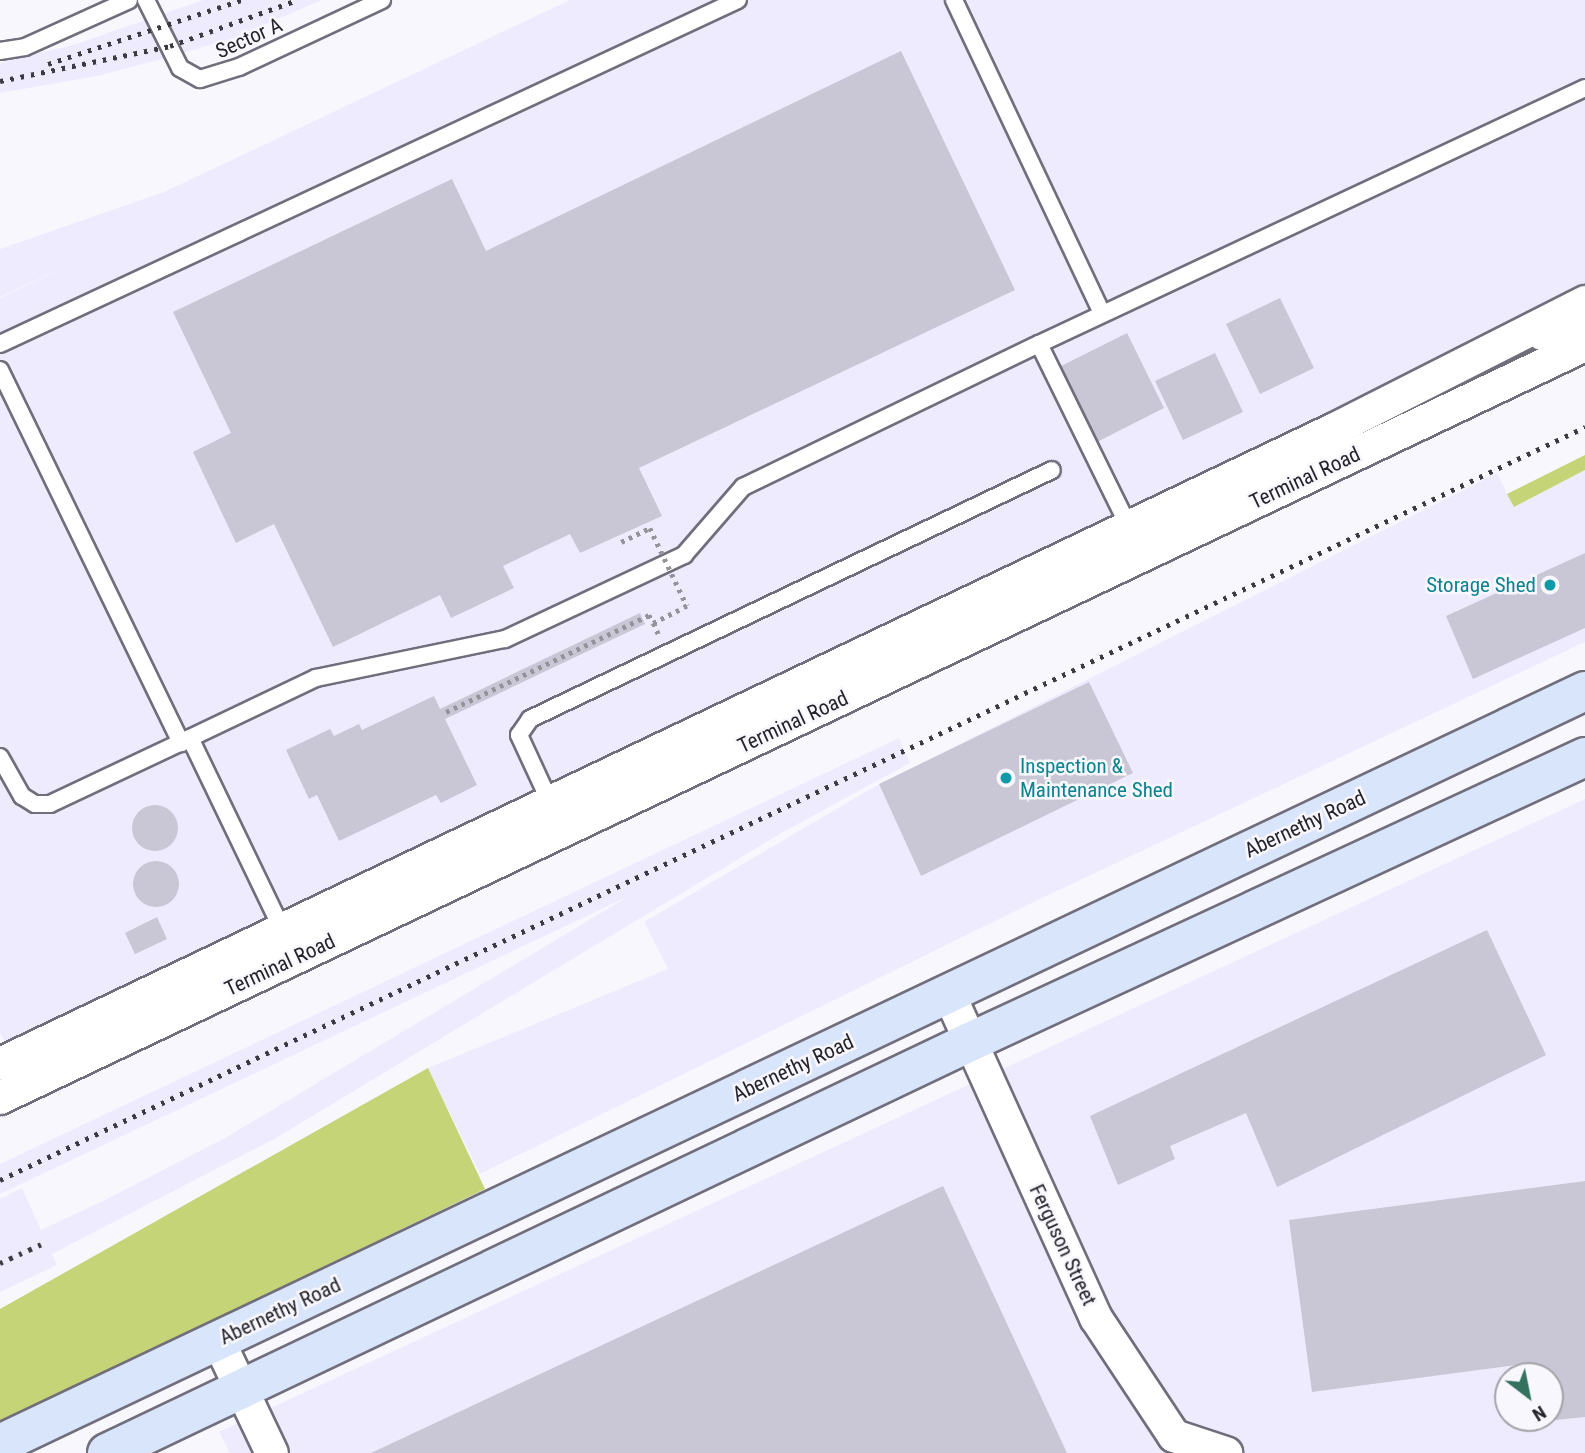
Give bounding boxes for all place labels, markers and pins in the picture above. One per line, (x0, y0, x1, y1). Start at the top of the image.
place label: Storage Shed (1426, 572, 1536, 598)
marker: Storage Shed (1542, 577, 1558, 593)
place label: Inspection & Maintenance Shed (1020, 753, 1173, 803)
marker: Inspection & Maintenance Shed (998, 770, 1014, 786)

